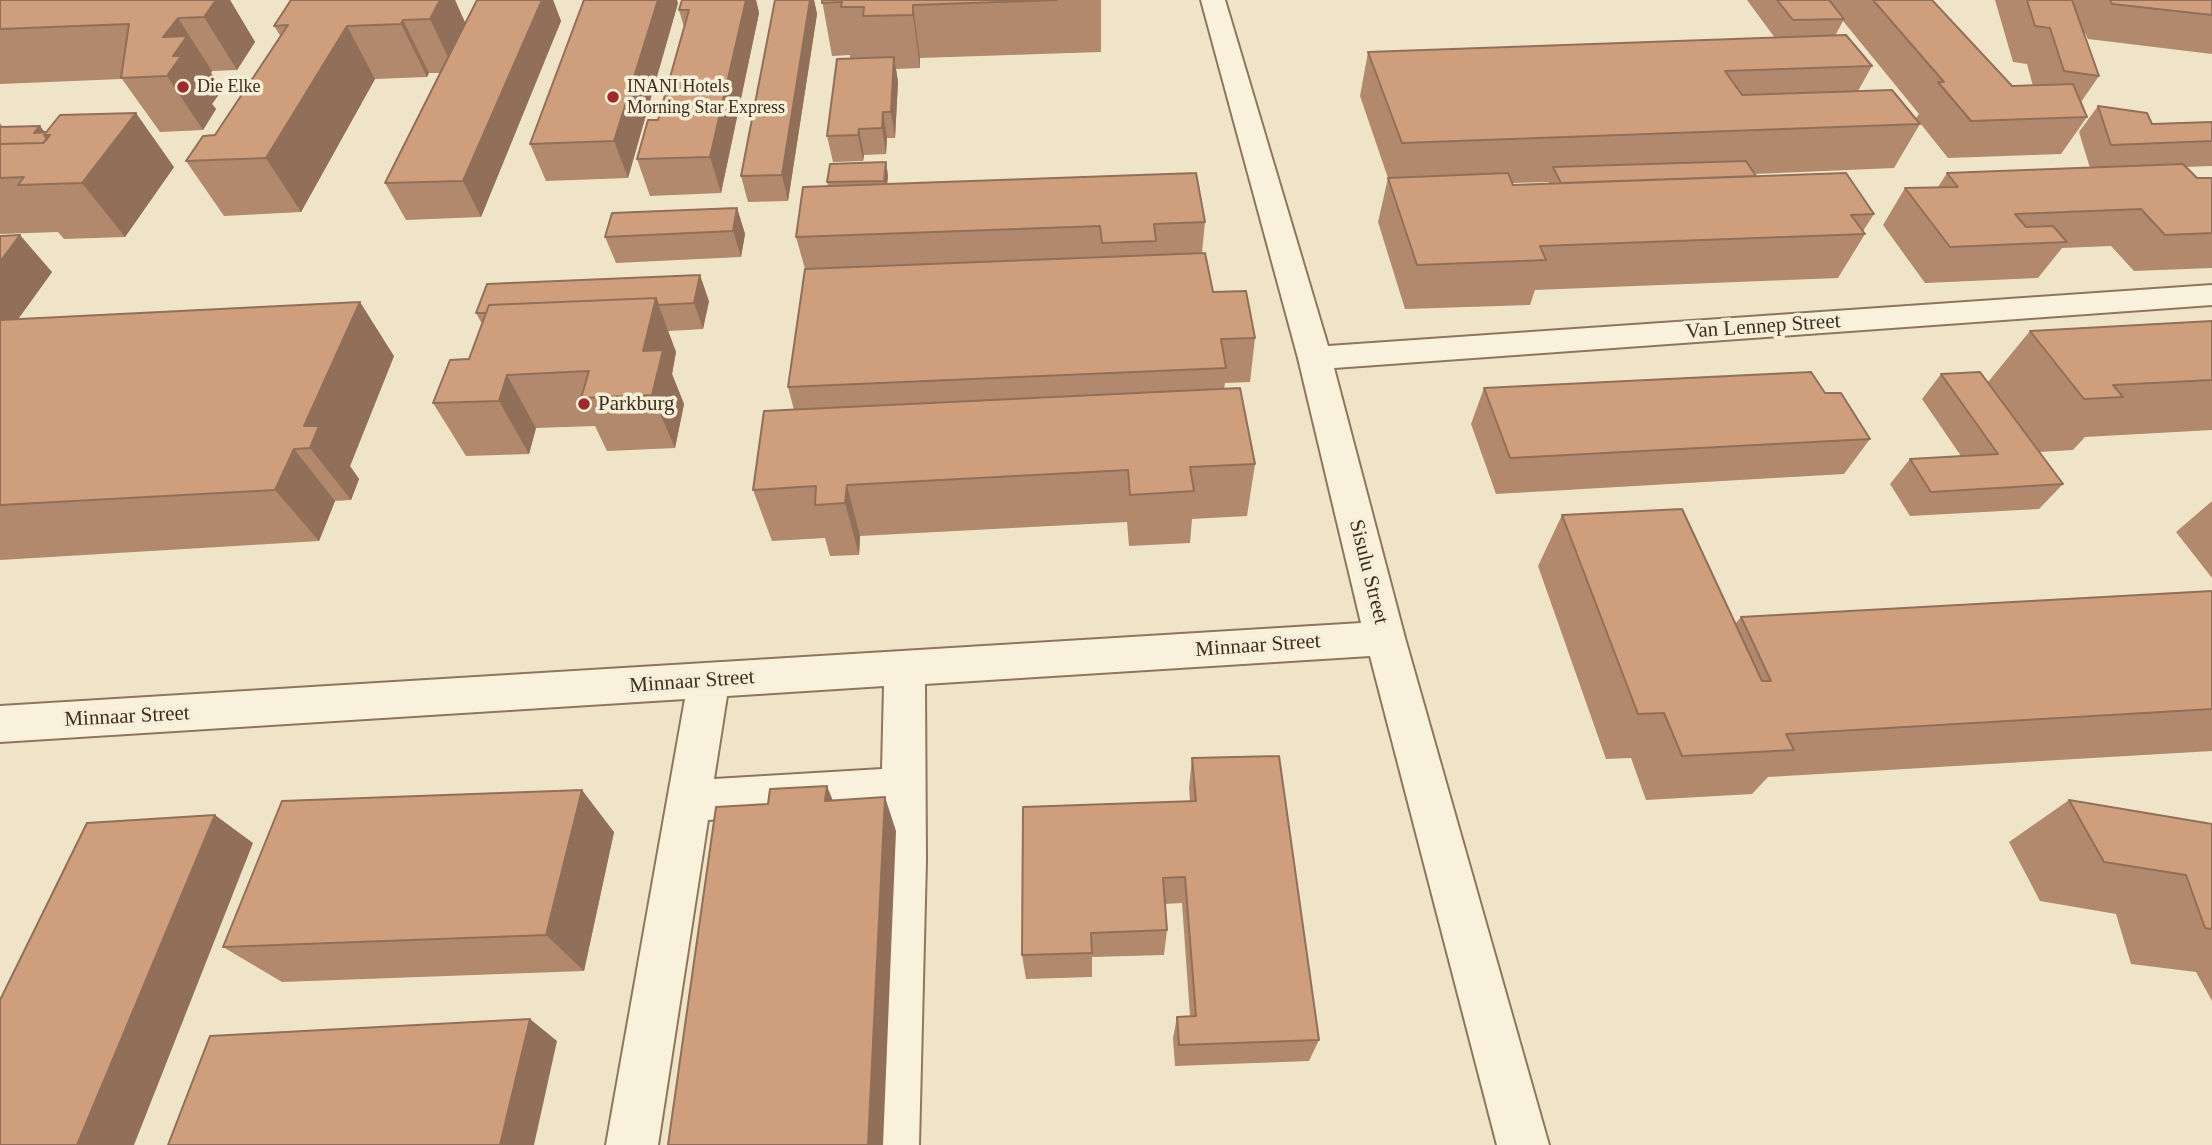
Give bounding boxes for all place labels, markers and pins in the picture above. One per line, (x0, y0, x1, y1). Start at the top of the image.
place label: Die Elke (197, 76, 260, 98)
place label: INANI Hotels Morning Star Express (627, 76, 785, 119)
marker: Die Elke (175, 79, 191, 95)
marker: INANI Hotels Morning Star Express (605, 89, 621, 105)
place label: Parkburg (598, 391, 675, 417)
marker: Parkburg (576, 396, 592, 412)

